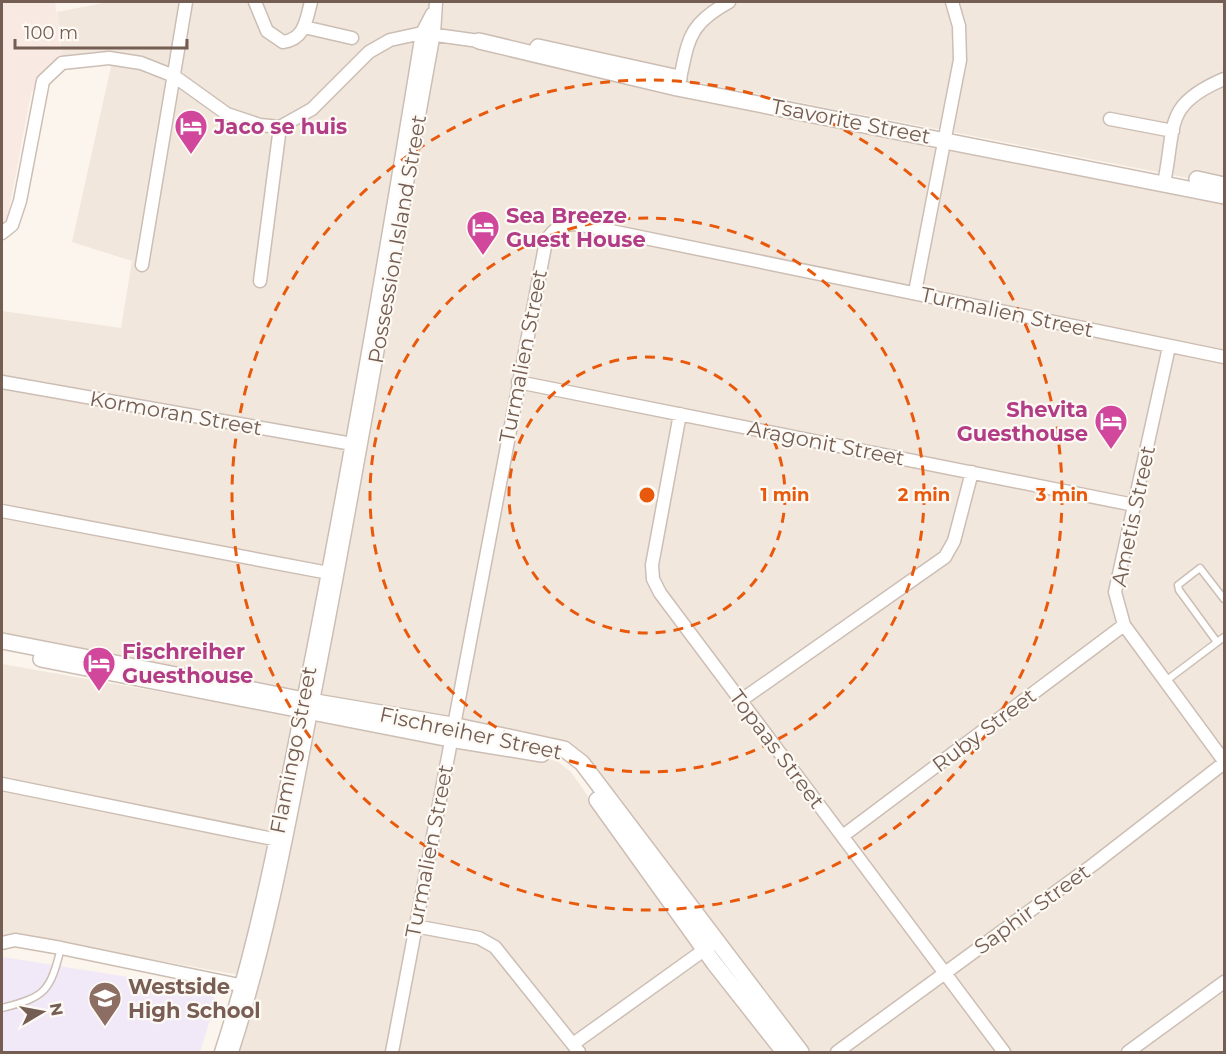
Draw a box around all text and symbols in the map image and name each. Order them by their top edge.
scale bar [15,12,188,50]
text: 100 m [24,22,78,44]
street label: Tsavorite Street [769,93,933,149]
hotel icon: Jaco se huis [173,108,209,155]
street label: Possession Island Street [363,113,431,365]
place label: Jaco se huis [213,114,347,139]
place label: Sea Breeze Guest House [506,203,646,252]
hotel icon: Sea Breeze Guest House [465,209,501,256]
street label: Turmalien Street [494,267,552,445]
street label: Turmalien Street [918,281,1096,343]
street label: Kormoran Street [88,386,264,440]
place label: Shevita Guesthouse [957,397,1088,446]
hotel icon: Shevita Guesthouse [1093,403,1129,450]
street label: Aragonit Street [745,415,907,471]
street label: Ametis Street [1106,443,1160,589]
text: 1 min [761,484,809,506]
text: 2 min [898,484,950,506]
text: 3 min [1035,484,1088,506]
centre of rings [637,485,657,505]
place label: Fischreiher Guesthouse [122,639,253,688]
hotel icon: Fischreiher Guesthouse [81,645,117,692]
street label: Flamingo Street [265,664,321,836]
street label: Ruby Street [927,683,1041,777]
street label: Topaas Street [724,685,830,813]
street label: Fischreiher Street [378,701,564,765]
street label: Turmalien Street [400,762,458,940]
street label: Saphir Street [969,859,1095,959]
place label: Westside High School [128,974,261,1023]
school or university icon: Westside High School [87,980,123,1027]
north arrow [12,982,72,1042]
text: N [46,1001,67,1018]

